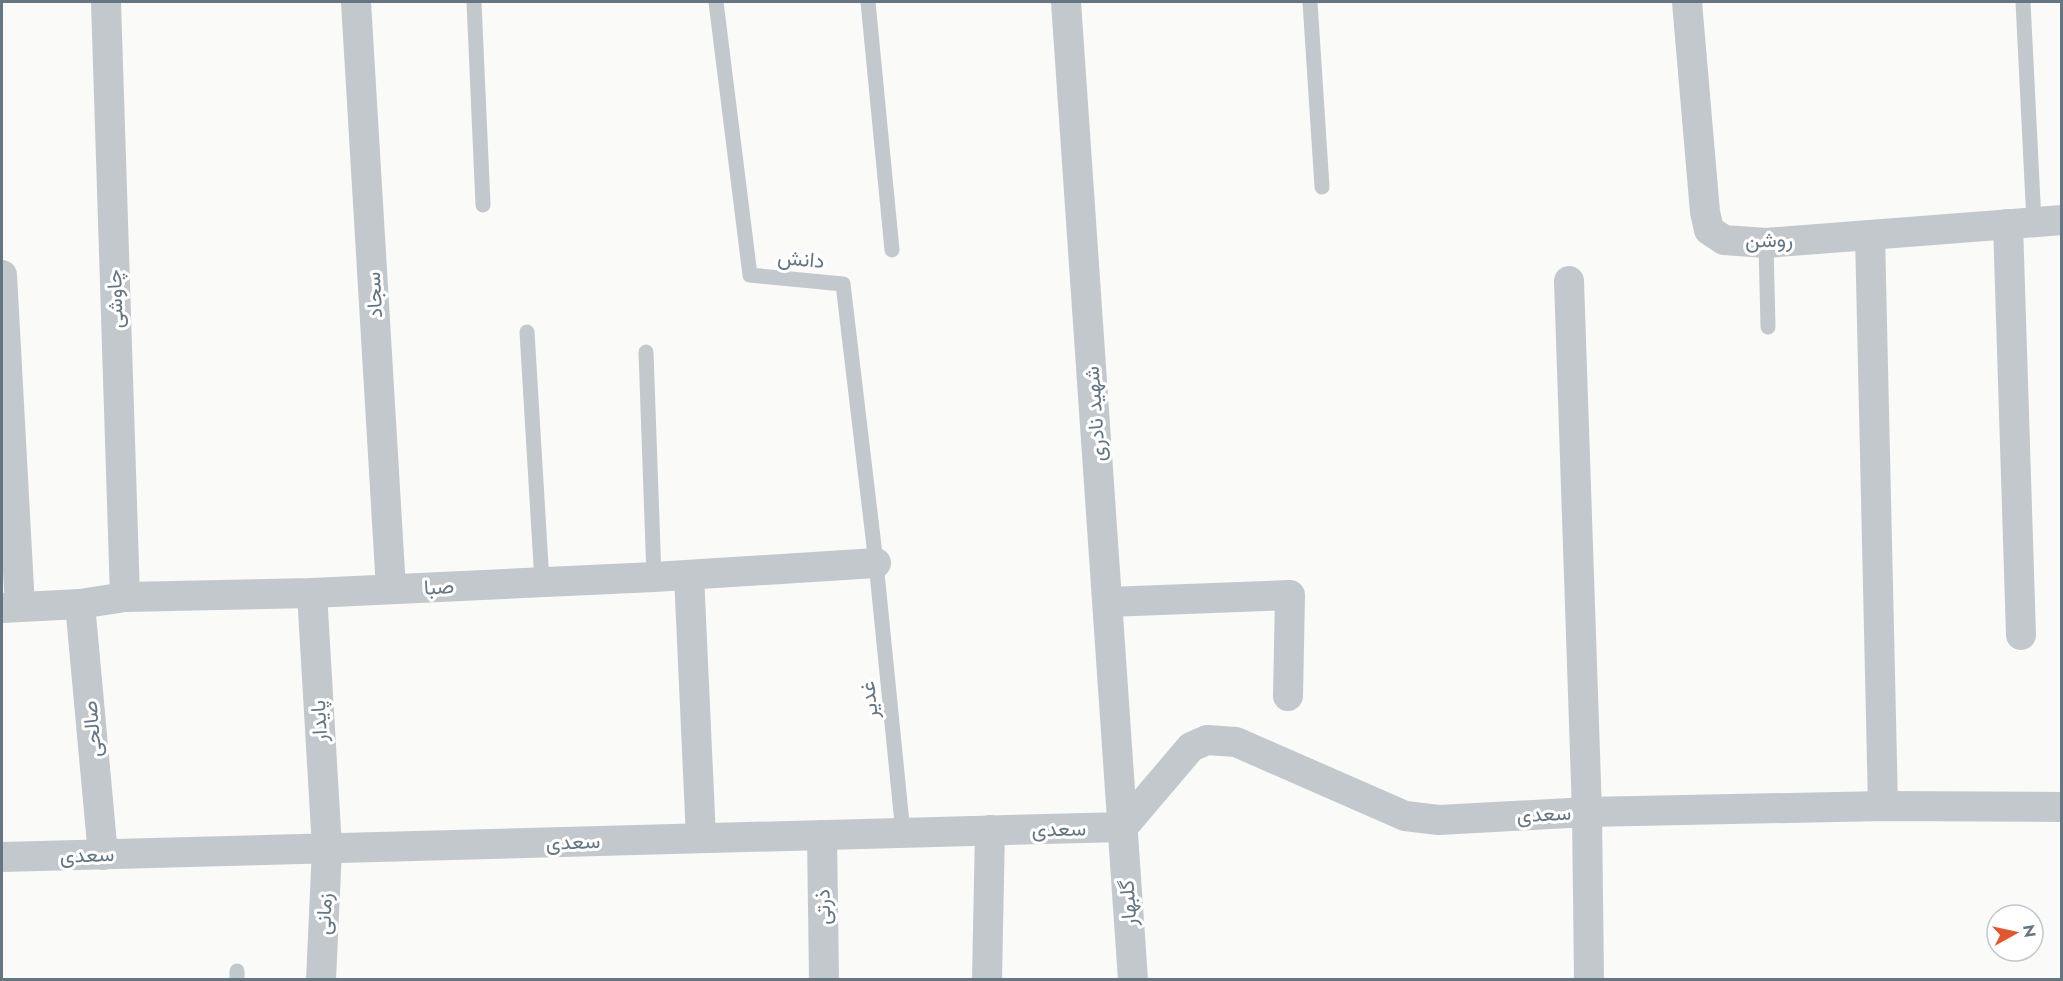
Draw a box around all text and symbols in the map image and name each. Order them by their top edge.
street label: روشن [1745,225,1793,255]
street label: دانش [776,242,826,276]
street label: چاوشی [99,269,131,329]
street label: سجاد [358,271,390,319]
street label: شهید نادری [1077,365,1113,463]
street label: صبا [423,571,455,603]
street label: غدیر [852,680,886,721]
street label: صالحی [75,699,109,759]
street label: پایدار [303,699,335,744]
street label: سعدی [1516,798,1572,830]
street label: سعدی [1031,814,1087,844]
street label: سعدی [545,826,601,858]
street label: سعدی [59,839,115,871]
street label: گلبهار [1111,879,1145,928]
street label: ذرتی [808,889,838,925]
street label: زمانی [308,893,340,935]
north arrow [1985,903,2045,963]
text: N [2017,923,2042,939]

